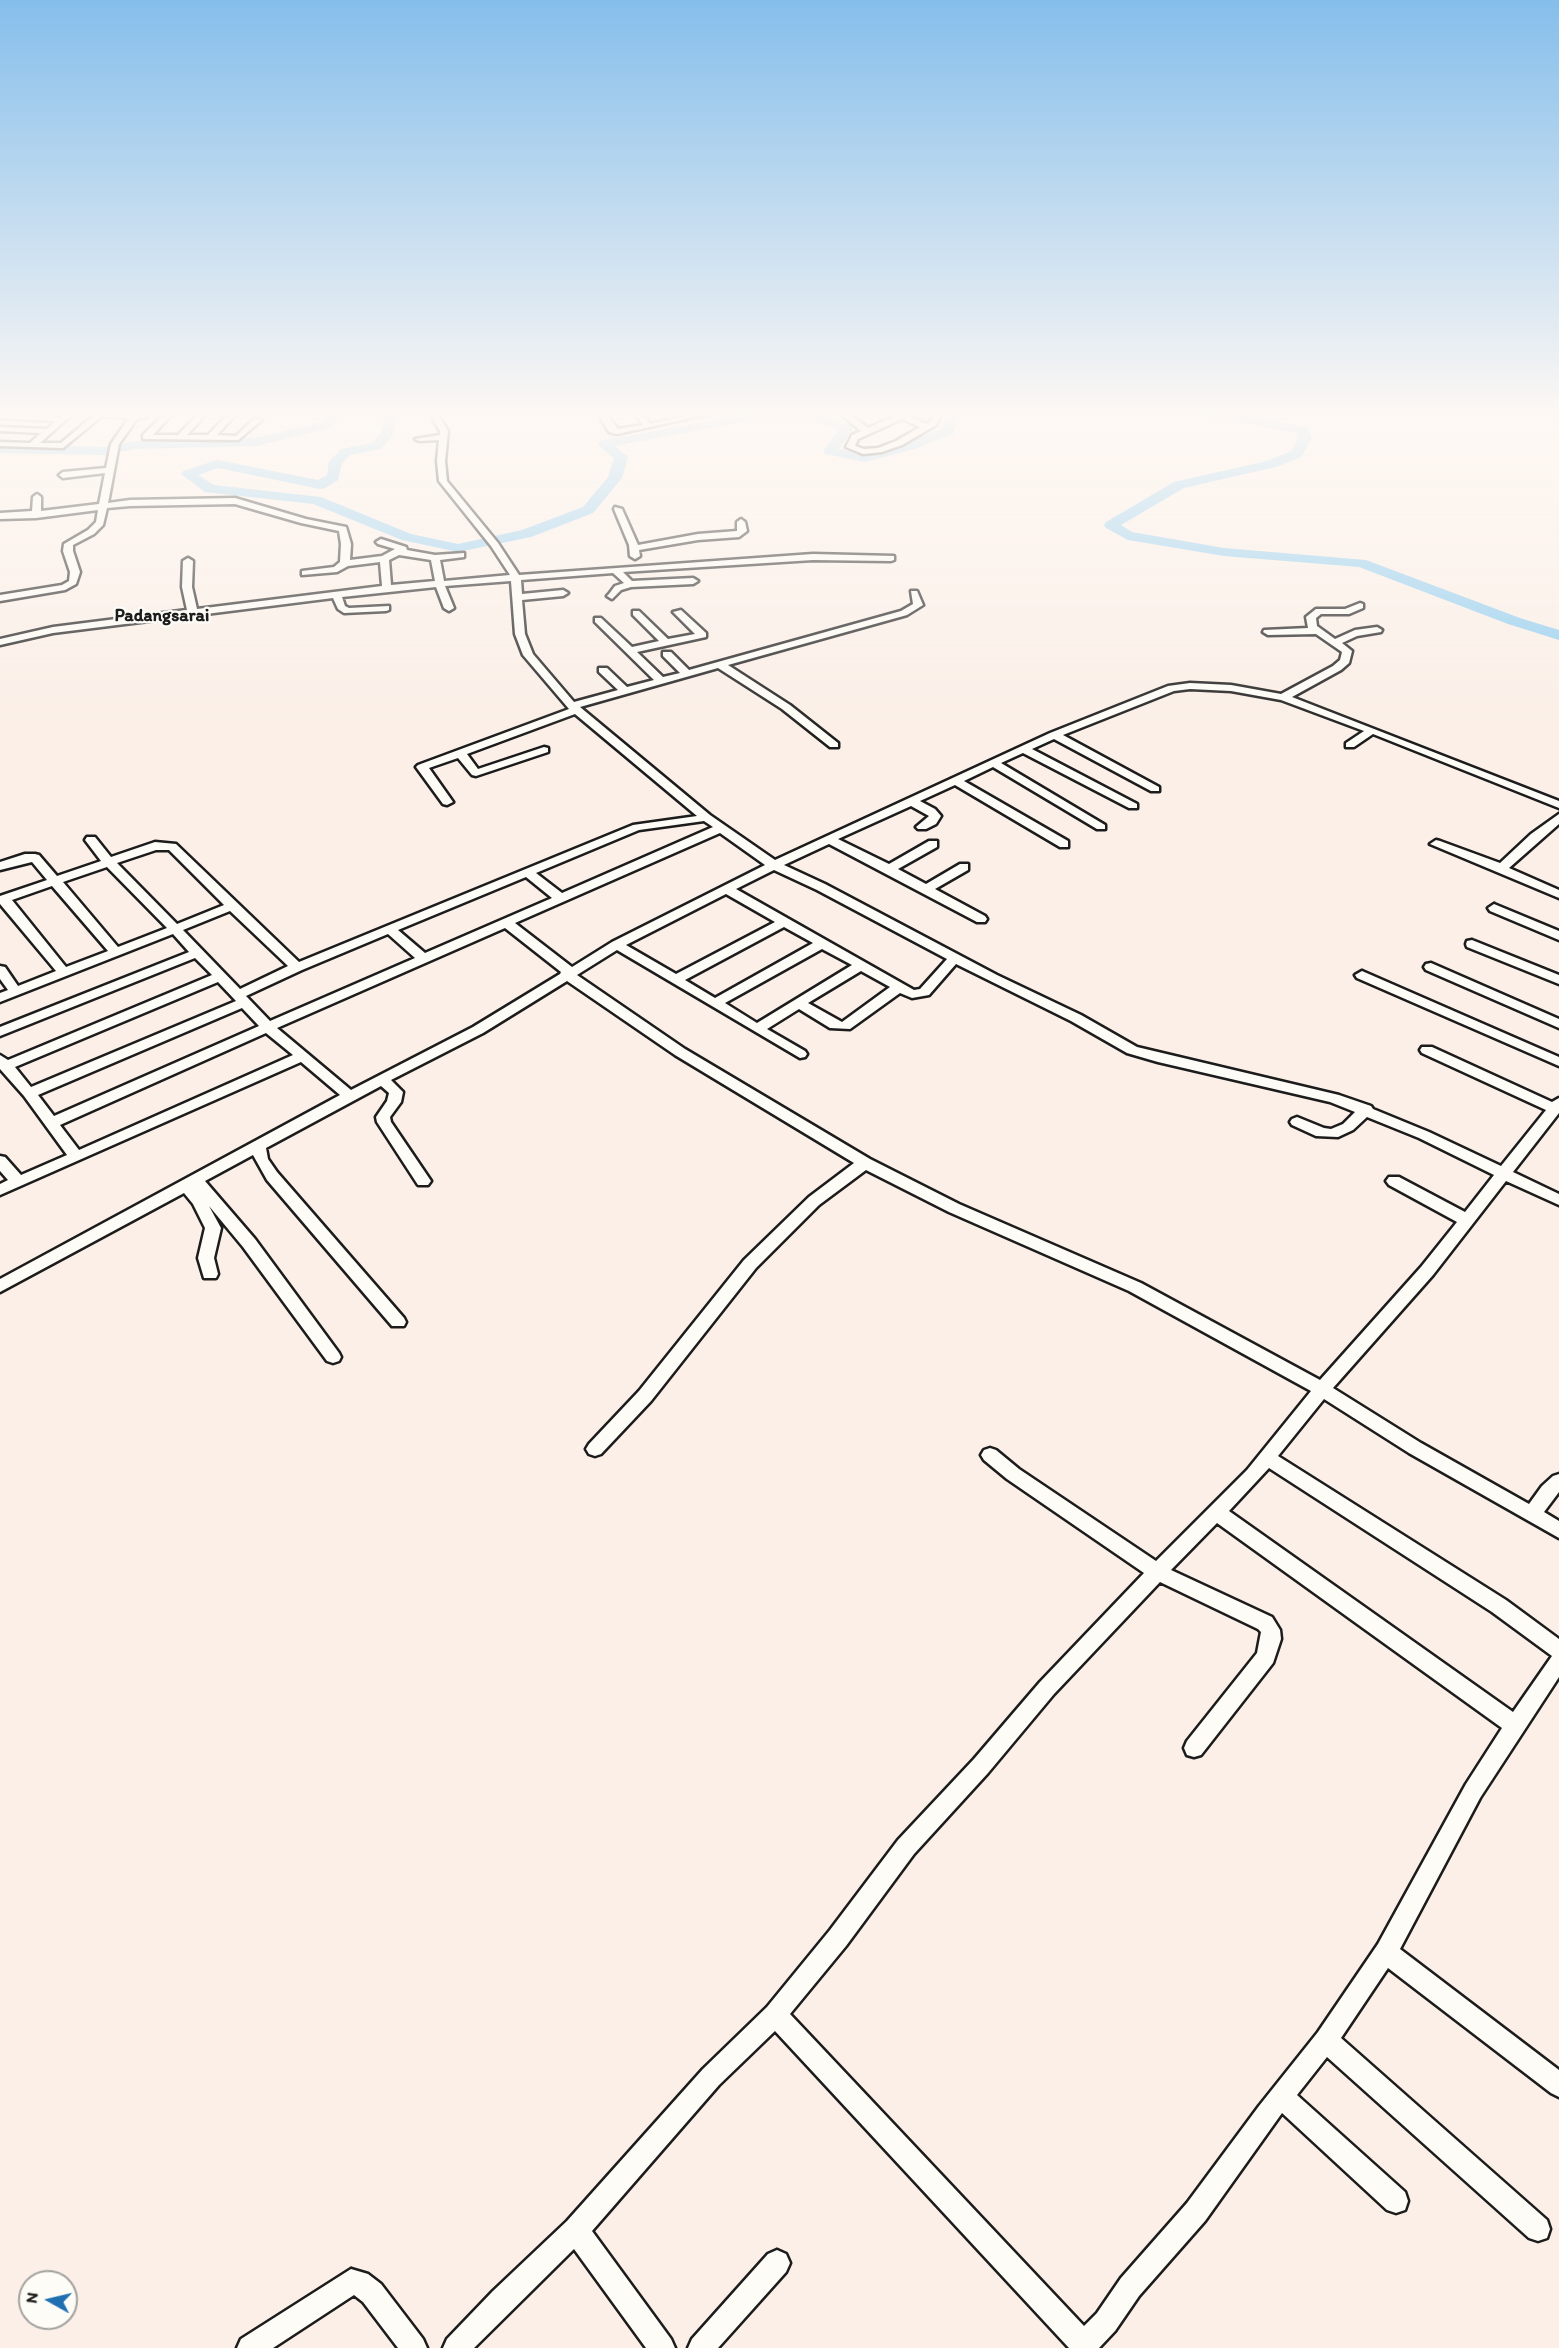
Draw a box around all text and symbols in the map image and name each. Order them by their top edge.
district label: Padangsarai [115,605,209,627]
north arrow [18,2270,78,2330]
text: N [22,2291,42,2304]

